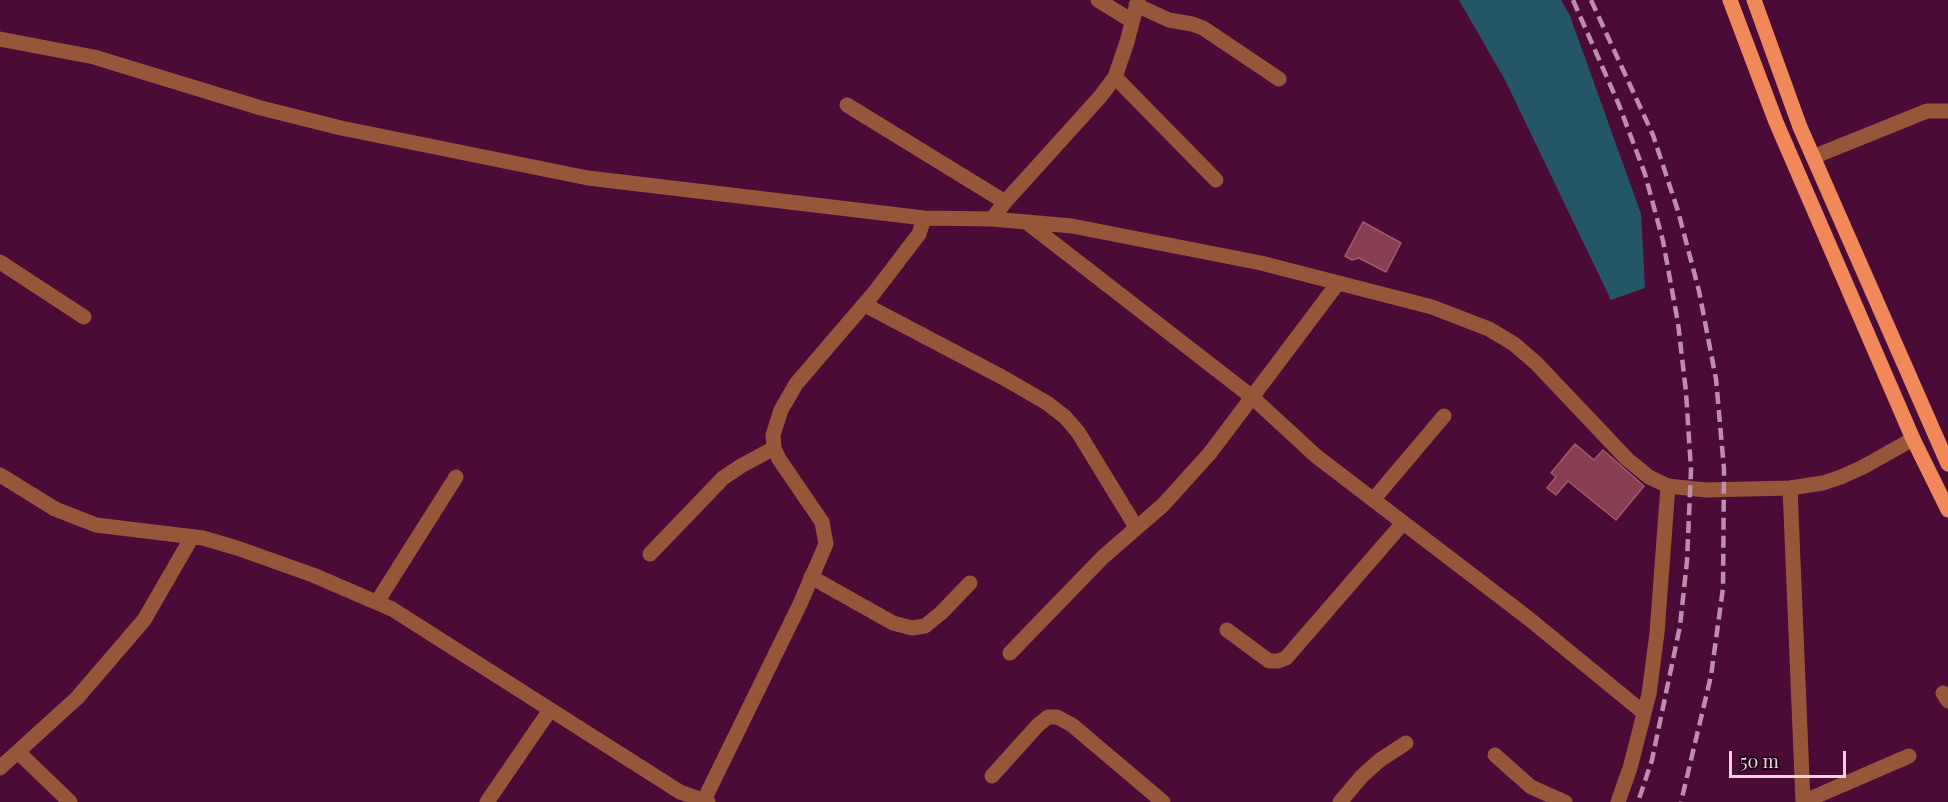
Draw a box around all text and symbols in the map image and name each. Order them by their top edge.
scale bar [1732,739,1849,777]
text: 50 m [1740,749,1779,773]

